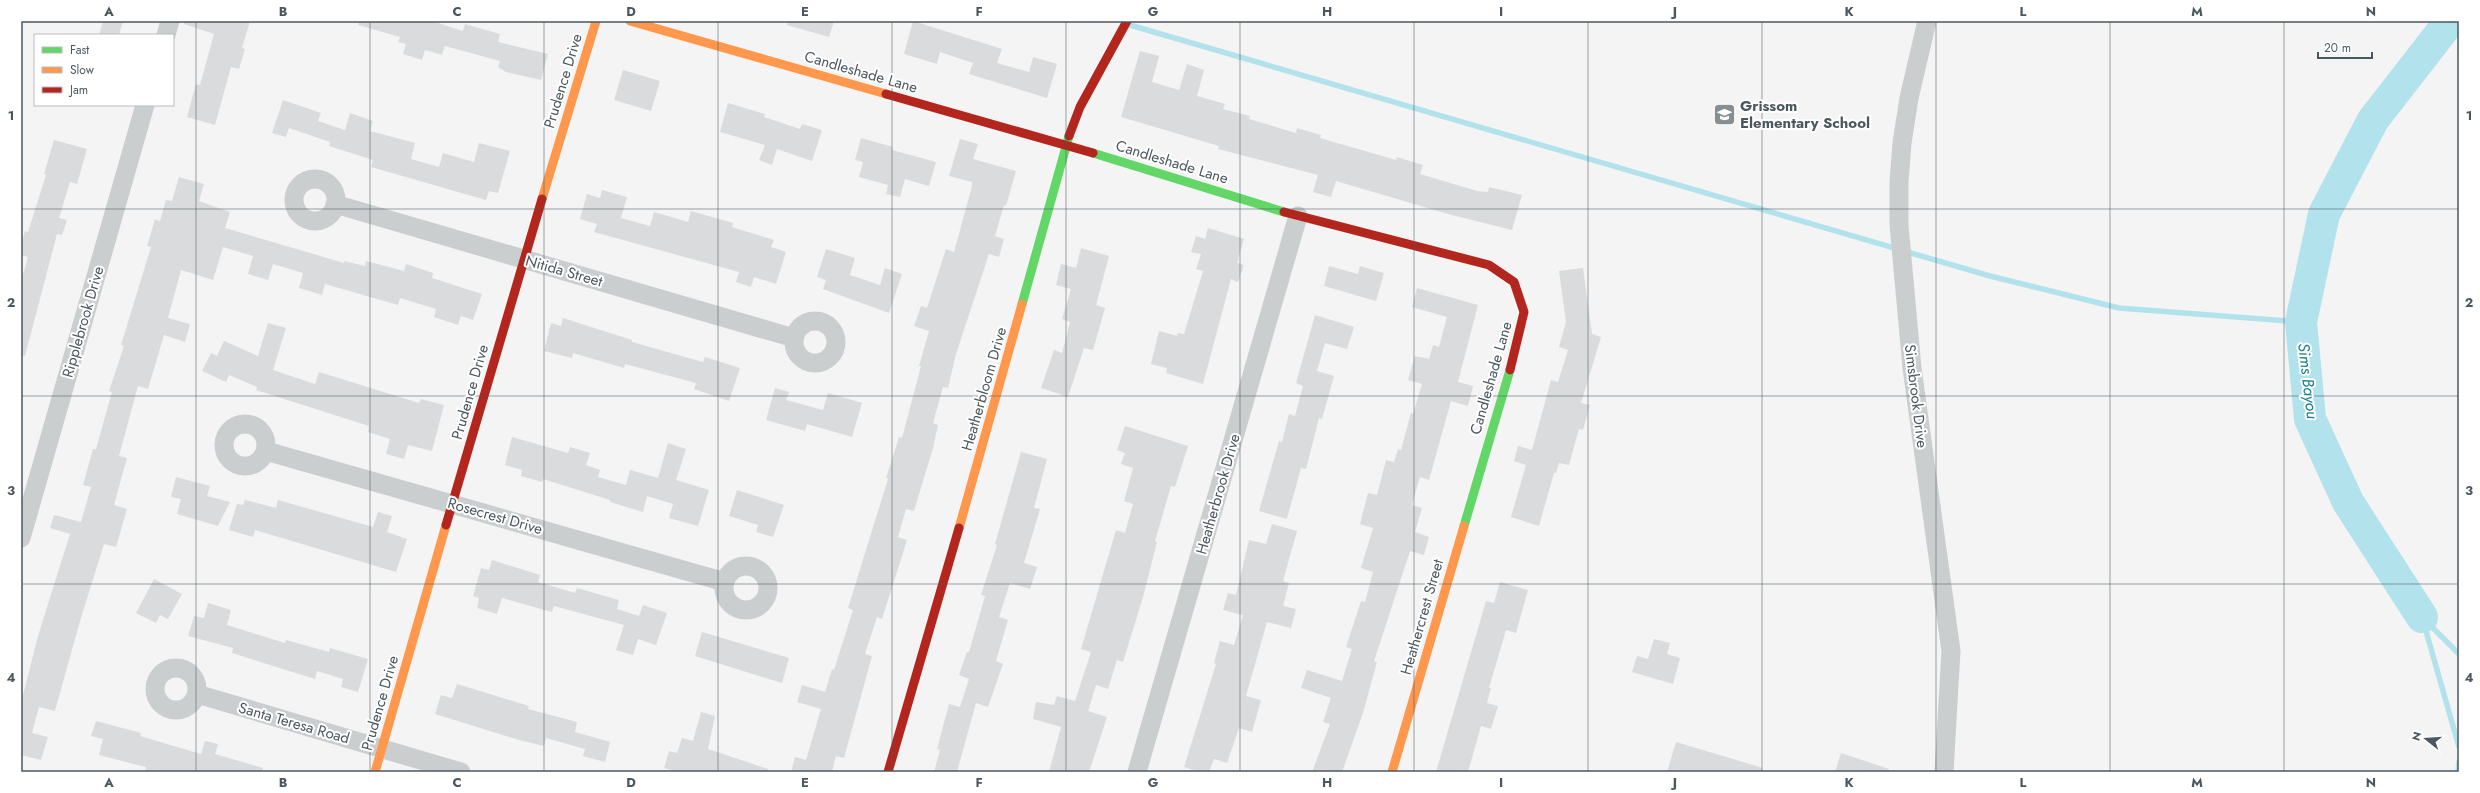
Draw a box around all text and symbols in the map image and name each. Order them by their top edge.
text: A [103,2,114,21]
text: B [279,2,288,21]
text: C [452,2,462,21]
text: D [626,2,636,21]
text: E [801,2,809,21]
text: F [975,2,983,21]
text: G [1148,2,1159,21]
text: H [1322,2,1332,21]
text: I [1499,2,1503,21]
text: J [1670,2,1677,21]
text: K [1844,2,1854,21]
text: L [2020,2,2027,21]
text: M [2191,2,2203,21]
text: N [2366,2,2376,21]
street label: Prudence Drive [538,31,588,131]
legend [34,34,174,106]
scale bar [2318,34,2372,60]
text: 20 m [2324,39,2351,57]
text: Fast [70,41,89,59]
street label: Candleshade Lane [802,45,920,99]
text: Slow [70,61,95,79]
text: Jam [68,81,88,99]
place label: Grissom Elementary School [1740,95,1870,134]
school or university icon: Grissom Elementary School [1711,102,1737,128]
text: 1 [8,106,14,125]
text: 1 [2466,106,2472,125]
street label: Candleshade Lane [1113,134,1231,190]
street label: Nitida Street [523,250,605,293]
street label: Ripplebrook Drive [57,263,109,380]
text: 2 [7,293,15,312]
text: 2 [2465,293,2473,312]
street label: Candleshade Lane [1464,319,1518,437]
street label: Heatherbloom Drive [956,324,1012,454]
street label: Prudence Drive [446,342,494,442]
water label: Sims Bayou [2292,342,2324,420]
street label: Simsbrook Drive [1899,343,1933,449]
street label: Heatherbrook Drive [1190,431,1246,557]
text: 3 [7,481,15,500]
text: 3 [2465,481,2473,500]
street label: Rosecrest Drive [445,492,545,540]
street label: Heathercrest Street [1395,556,1449,677]
street label: Prudence Drive [356,653,404,753]
text: 4 [6,668,16,687]
text: 4 [2464,668,2474,687]
street label: Santa Teresa Road [236,697,352,749]
north arrow [2406,719,2446,759]
text: N [2408,730,2425,743]
text: A [103,773,114,792]
text: B [279,773,288,792]
text: C [452,773,462,792]
text: D [626,773,636,792]
text: E [801,773,809,792]
text: F [975,773,983,792]
text: G [1148,773,1159,792]
text: H [1322,773,1332,792]
text: I [1499,773,1503,792]
text: J [1670,773,1677,792]
text: K [1844,773,1854,792]
text: L [2020,773,2027,792]
text: M [2191,773,2203,792]
text: N [2366,773,2376,792]

